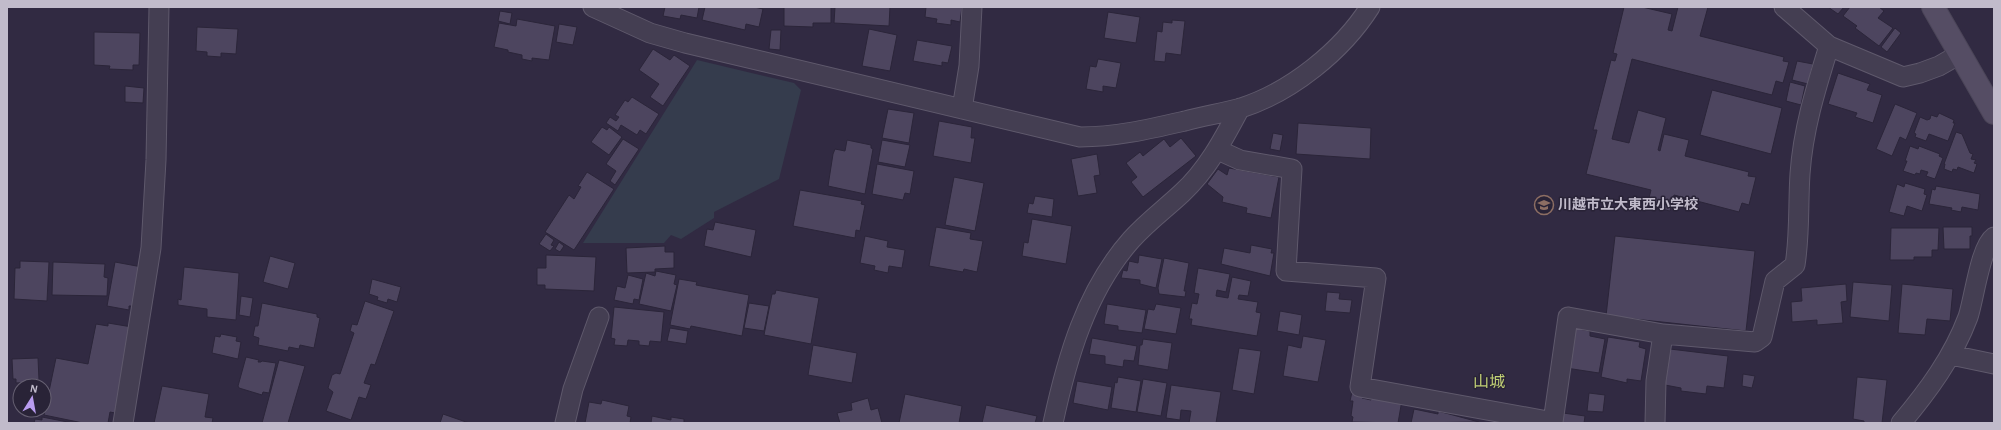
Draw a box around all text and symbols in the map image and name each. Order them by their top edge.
school or university icon: 川越市立大東西小学校 [1533,194,1555,216]
place label: 川越市立大東西小学校 [1558,196,1698,212]
district label: 山城 [1473,374,1505,390]
north arrow [12,378,52,418]
text: N [29,383,39,395]

